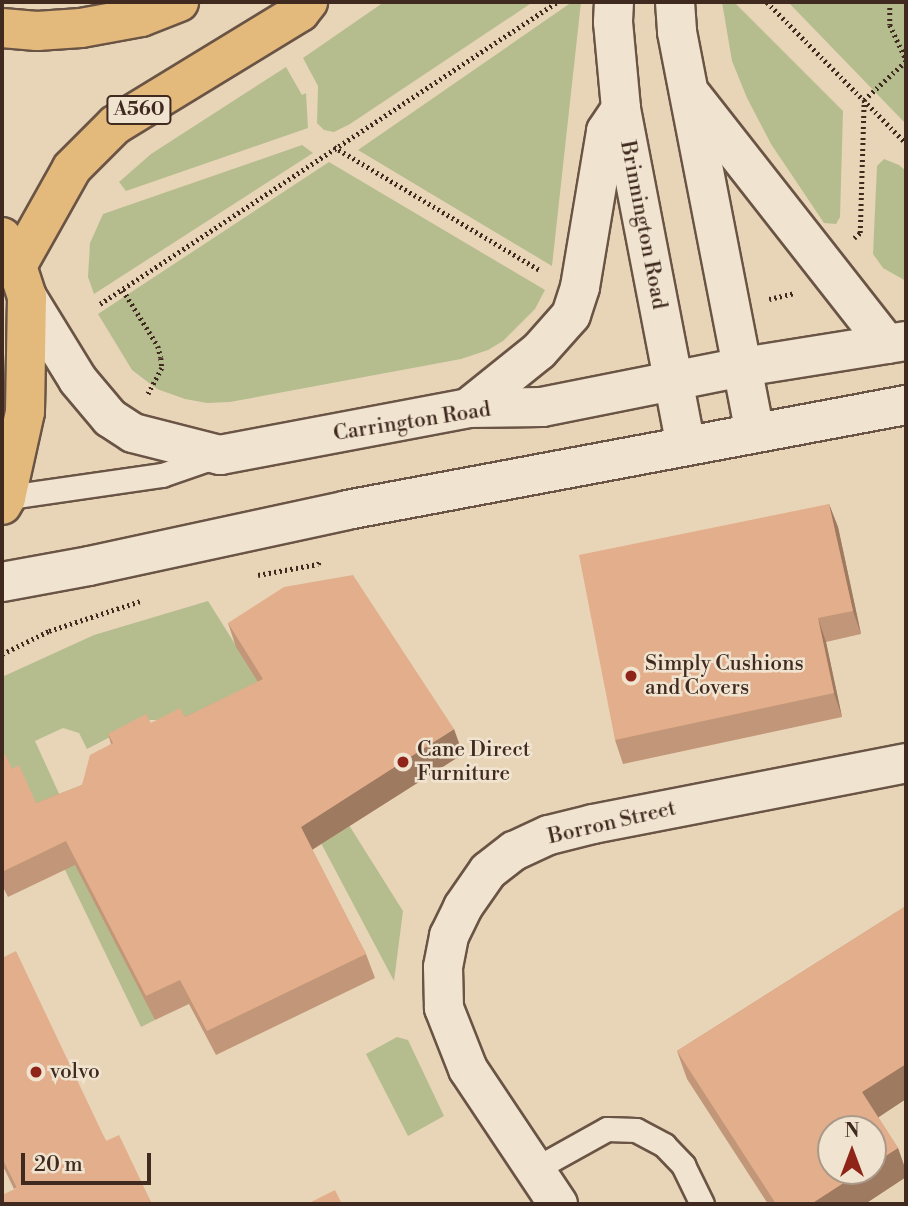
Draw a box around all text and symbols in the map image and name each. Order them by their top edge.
road number: A560 [106,94,172,125]
street label: Brinnington Road [614,139,672,311]
street label: Carrington Road [332,397,492,447]
place label: Simply Cushions and Covers [645,651,804,701]
marker: Simply Cushions and Covers [623,668,639,684]
place label: Cane Direct Furniture [417,737,530,787]
marker: Cane Direct Furniture [395,754,411,770]
street label: Borron Street [546,796,678,850]
place label: volvo [50,1059,100,1085]
marker: volvo [28,1064,44,1080]
north arrow [817,1115,887,1185]
text: N [844,1119,860,1143]
scale bar [24,1140,154,1184]
text: 20 m [34,1152,83,1178]

